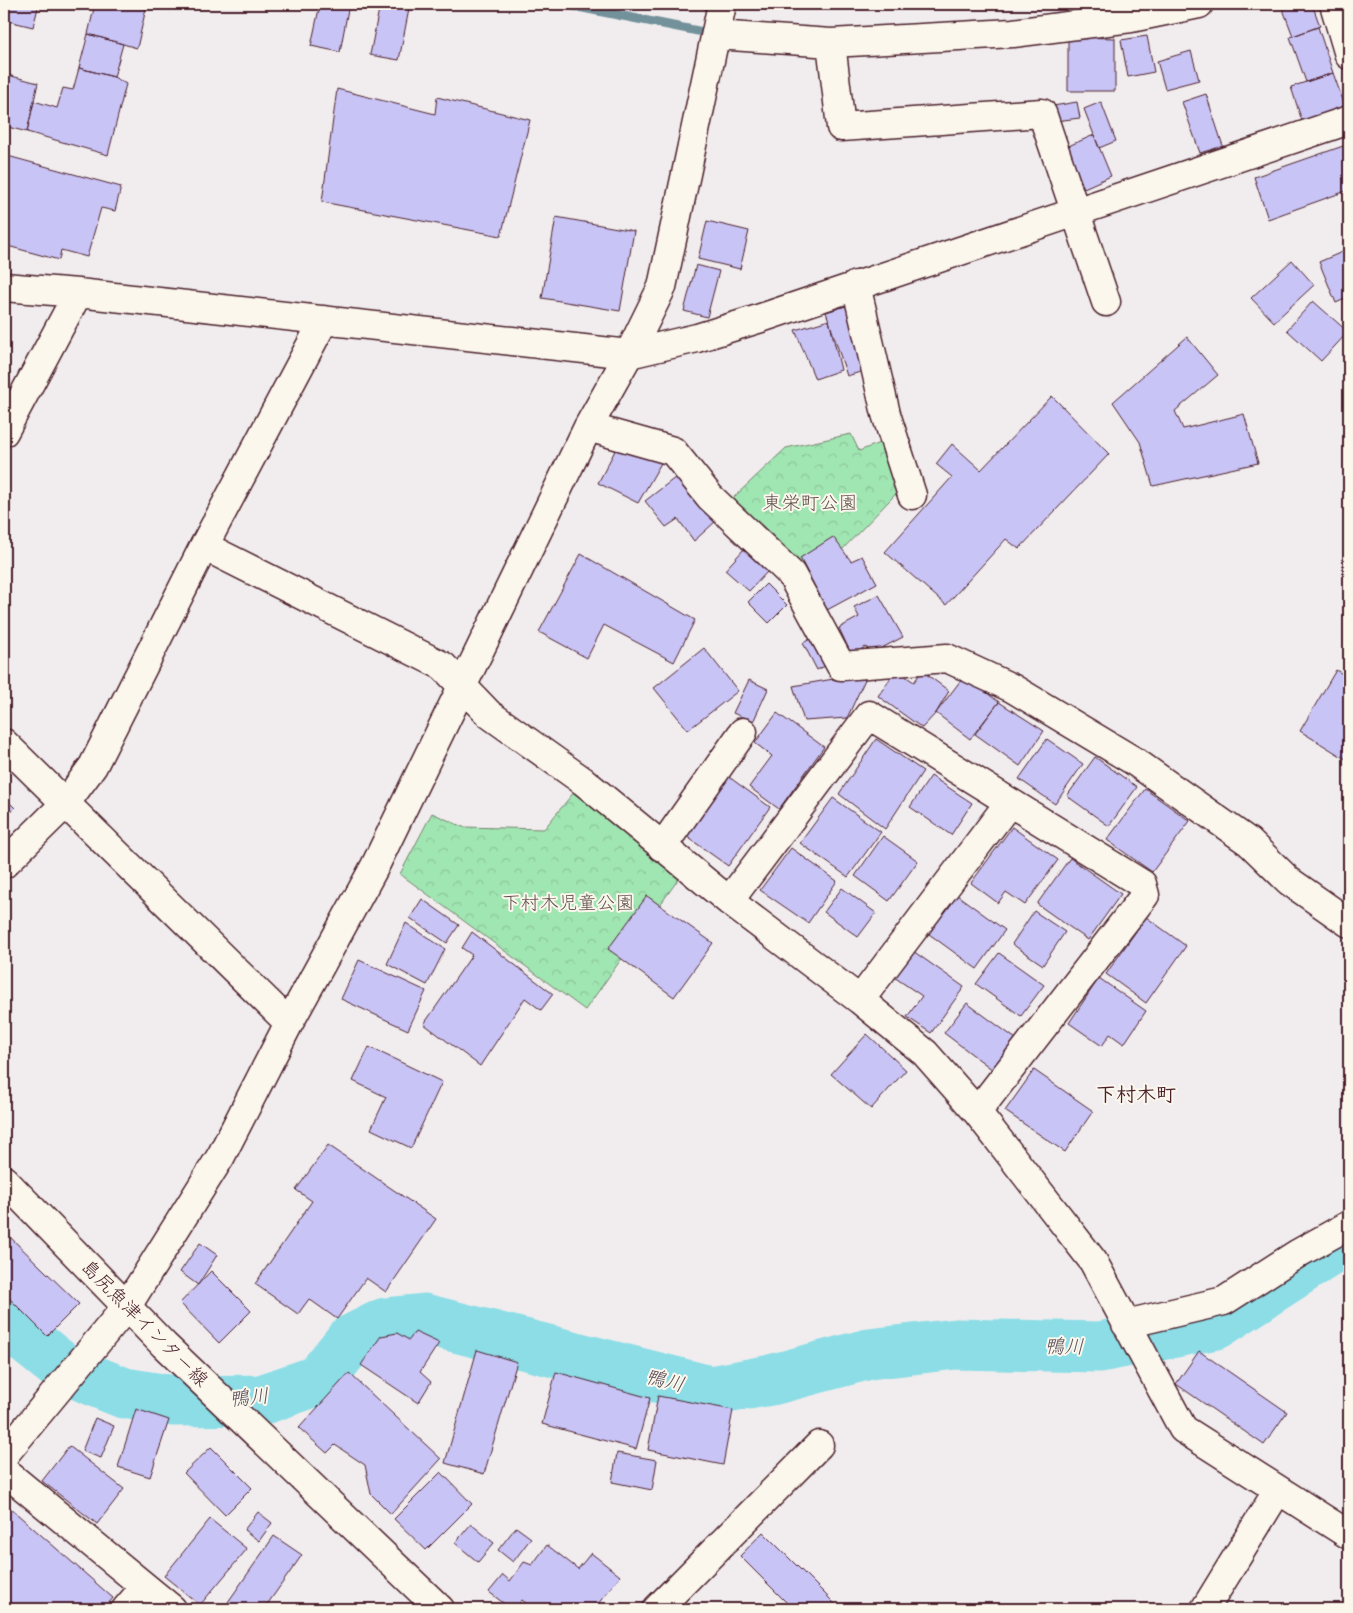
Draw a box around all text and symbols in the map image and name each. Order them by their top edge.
park label: 東栄町公園 [762,490,858,515]
park label: 下村木児童公園 [501,890,635,915]
district label: 下村木町 [1096,1081,1176,1107]
street label: 島尻魚津インター線 [76,1254,214,1392]
water label: 鴨川 [1044,1333,1084,1359]
water label: 鴨川 [642,1363,688,1397]
water label: 鴨川 [228,1382,270,1412]

